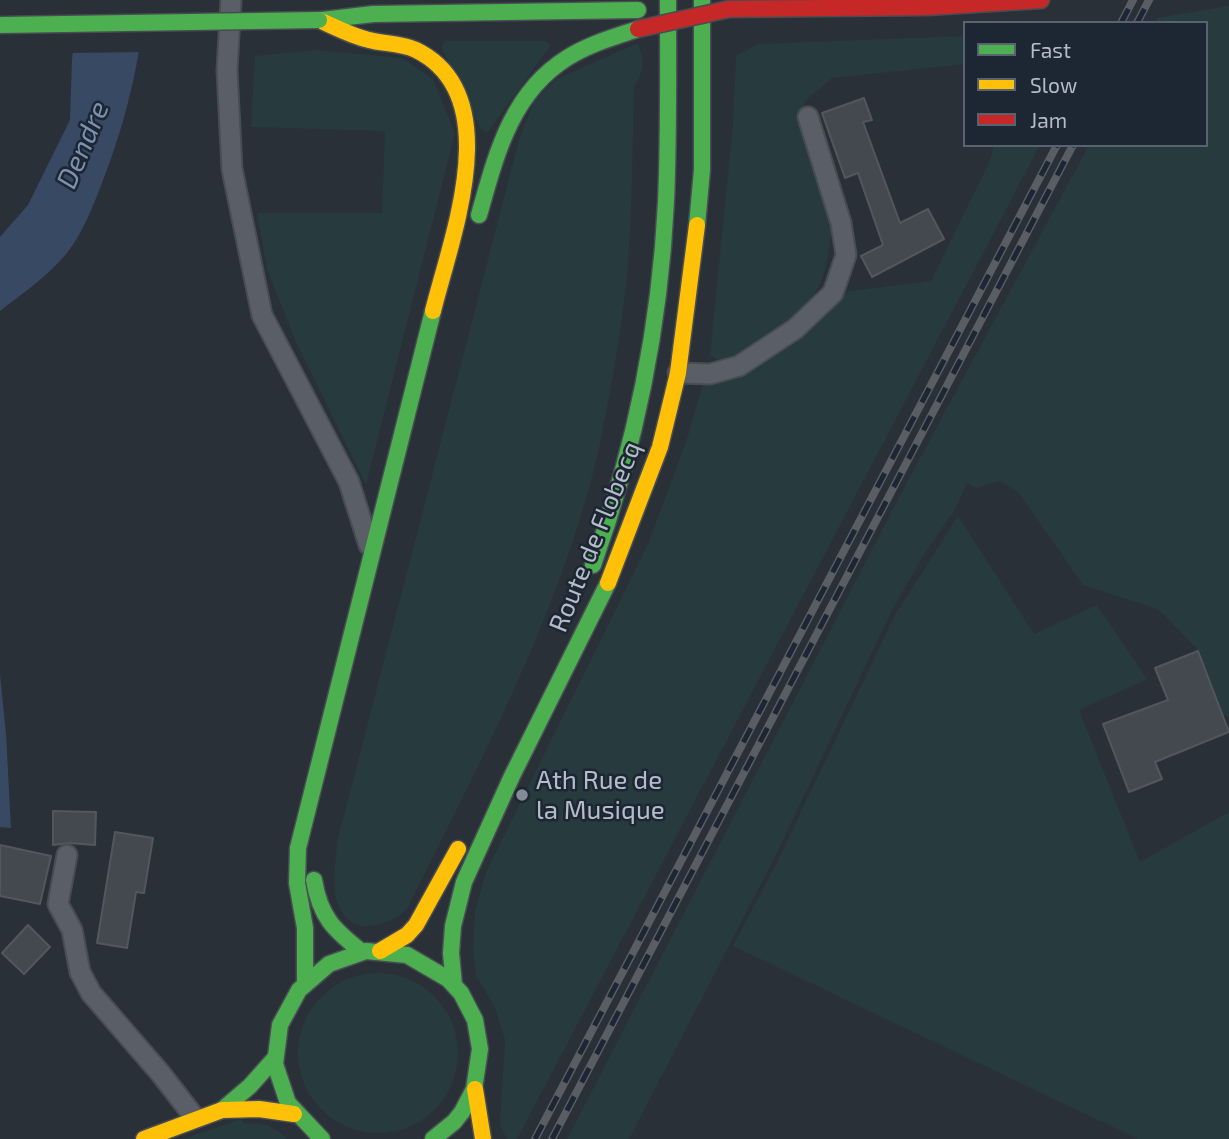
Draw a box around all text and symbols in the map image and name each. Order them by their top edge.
legend [963,21,1208,147]
text: Fast [1030,37,1071,62]
text: Slow [1030,72,1077,97]
water label: Dendre [50,96,116,194]
text: Jam [1030,107,1067,132]
street label: Route de Flobecq [543,437,647,637]
place label: Ath Rue de la Musique [536,764,665,826]
marker: Ath Rue de la Musique [514,787,530,803]

